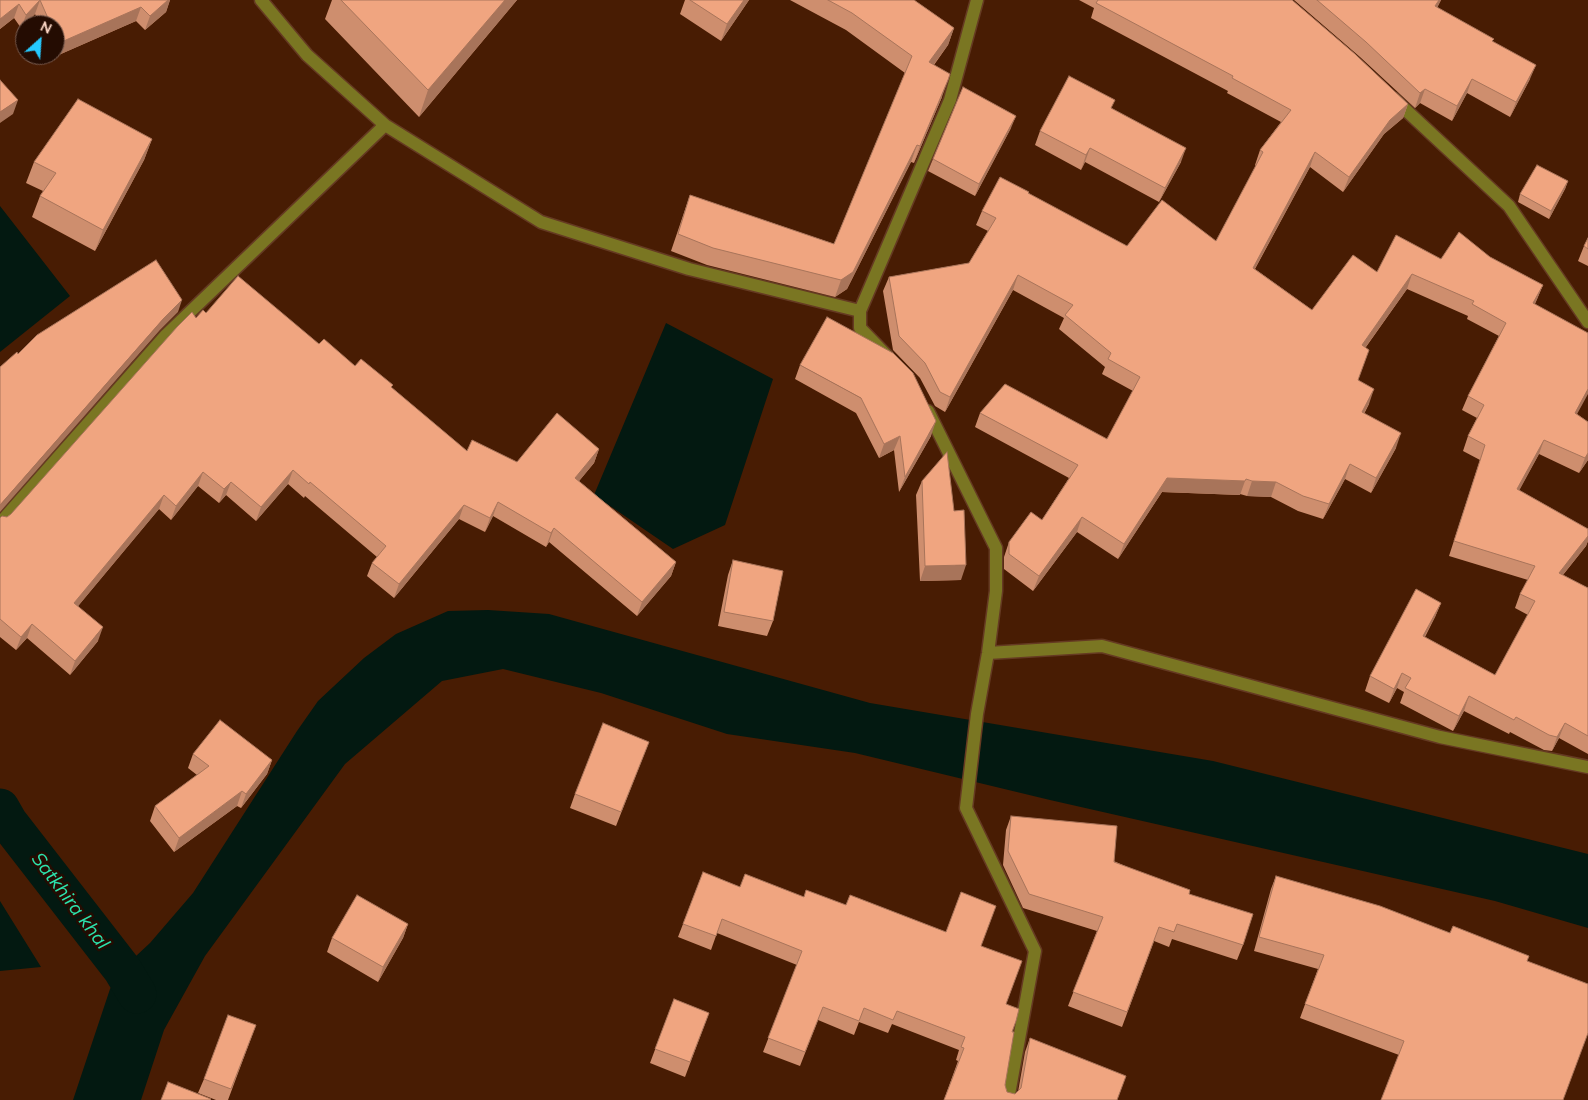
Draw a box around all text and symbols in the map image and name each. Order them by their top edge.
north arrow [15,15,65,65]
text: N [37,17,55,38]
water label: Satkhira khal [26,848,114,954]

